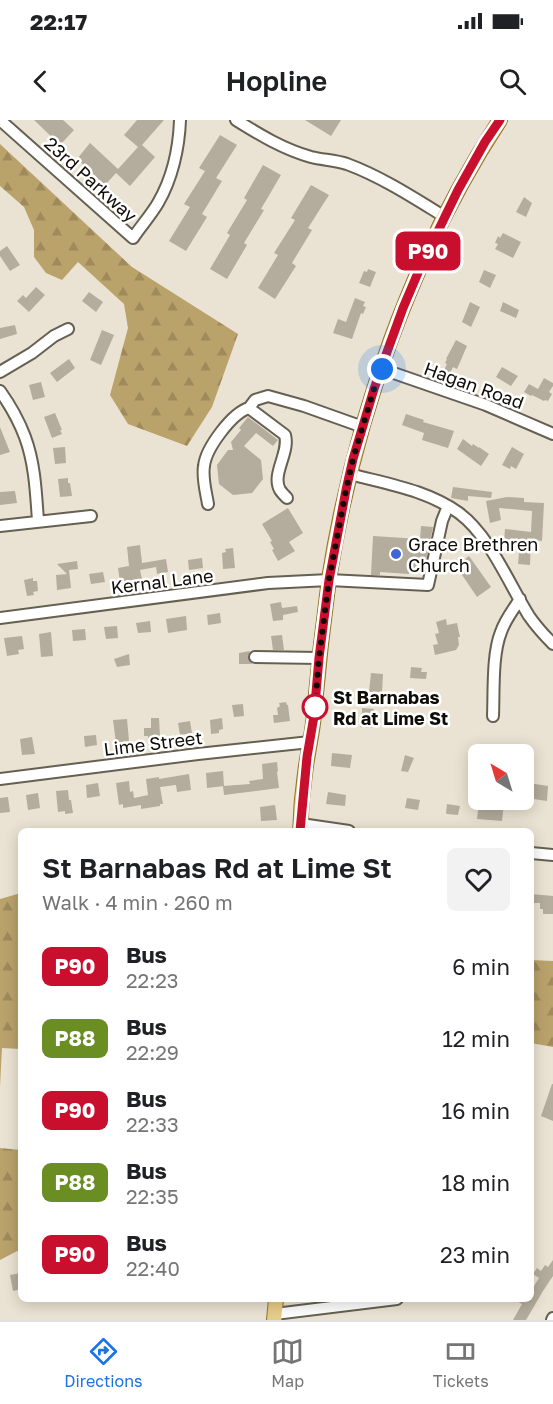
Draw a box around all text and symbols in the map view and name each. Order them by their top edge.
text: 22:17 [30,8,87,35]
icon: back [24,65,57,98]
text: Hopline [226,65,327,97]
icon: search [496,65,529,98]
street label: 23rd Parkway [40,132,142,226]
line badge: P90 [394,232,462,270]
text: P90 [407,238,449,264]
your location [367,354,397,384]
street label: Hagan Road [421,357,527,413]
place label: Grace Brethren Church [408,533,538,576]
marker: Grace Brethren Church [389,547,403,561]
street label: Kernal Lane [109,564,215,598]
place label: St Barnabas Rd at Lime St [333,686,448,729]
marker: St Barnabas Rd at Lime St [302,694,328,720]
street label: Lime Street [102,726,204,760]
north arrow [468,744,534,810]
map controls [468,744,534,810]
button: heart [447,848,510,911]
text: St Barnabas Rd at Lime St [42,851,392,884]
text: Walk · 4 min · 260 m [42,890,233,914]
text: Bus [126,941,167,968]
text: P90 [54,953,96,979]
text: 6 min [452,953,510,980]
text: 22:23 [126,968,179,992]
text: Bus [126,1013,167,1040]
text: P88 [55,1025,95,1051]
text: 12 min [442,1025,510,1052]
text: 22:29 [126,1040,179,1064]
text: Bus [126,1085,167,1112]
text: P90 [54,1097,96,1123]
text: 16 min [442,1097,510,1124]
text: 22:33 [126,1112,179,1136]
text: Bus [126,1157,167,1184]
text: P88 [55,1169,95,1195]
text: 18 min [442,1169,510,1196]
text: 22:35 [126,1184,179,1208]
text: Bus [126,1229,167,1256]
text: P90 [54,1241,96,1267]
text: 23 min [440,1241,510,1268]
text: 22:40 [126,1256,180,1280]
tab: Directions [64,1335,143,1391]
tab: Map [271,1335,304,1391]
tab: Tickets [433,1335,489,1391]

